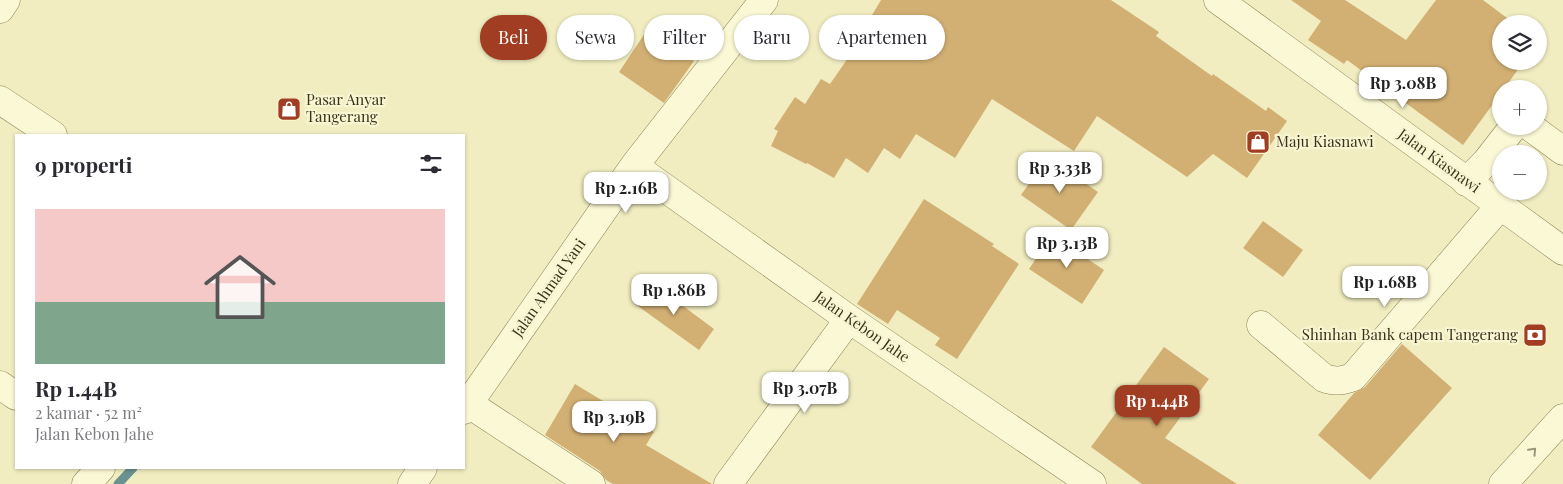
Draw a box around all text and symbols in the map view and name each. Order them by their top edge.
chip: Beli [480,15,547,60]
chip: Sewa [557,15,634,60]
chip: Filter [644,15,724,60]
chip: Baru [734,15,809,60]
chip: Apartemen [819,15,945,60]
map controls [1492,15,1547,200]
button: layers [1492,15,1547,70]
pin: Rp 3.08B [1351,66,1455,109]
text: Rp 3.08B [1370,72,1436,93]
button: + [1492,80,1547,135]
place label: Pasar Anyar Tangerang [306,89,386,126]
shop icon: Pasar Anyar Tangerang [276,96,302,122]
street label: Jalan Kiasnawi [1394,123,1485,197]
shop icon: Maju Kiasnawi [1245,129,1271,155]
place label: Maju Kiasnawi [1276,131,1374,151]
button: − [1492,145,1547,200]
text: 9 properti [35,150,132,178]
icon: filters [417,150,445,178]
pin: Rp 3.33B [1008,152,1112,194]
text: Rp 3.33B [1029,157,1091,178]
pin: Rp 2.16B [574,172,678,214]
text: Rp 2.16B [595,177,657,198]
pin: Rp 3.13B [1015,226,1119,269]
text: Rp 3.13B [1037,232,1097,253]
street label: Jalan Ahmad Yani [506,234,590,341]
icon: home [195,242,285,332]
pin: Rp 1.68B [1333,266,1437,308]
text: Rp 1.68B [1353,271,1417,292]
pin: Rp 1.86B [622,274,726,316]
text: Rp 1.86B [642,279,706,300]
street label: Jalan Kebon Jahe [810,285,914,366]
bank icon: Shinhan Bank capem Tangerang [1522,322,1548,348]
place label: Shinhan Bank capem Tangerang [1302,324,1518,344]
pin: Rp 3.07B [753,372,857,414]
text: Rp 1.44B [35,374,117,402]
text: Rp 3.07B [773,377,837,398]
pin: Rp 1.44B [1105,384,1209,427]
text: Rp 1.44B [1126,390,1188,411]
pin: Rp 3.19B [562,400,666,443]
text: 2 kamar · 52 m² [35,402,142,423]
text: Rp 3.19B [583,406,645,427]
text: Jalan Kebon Jahe [35,423,154,444]
one-way arrow [1527,448,1536,457]

